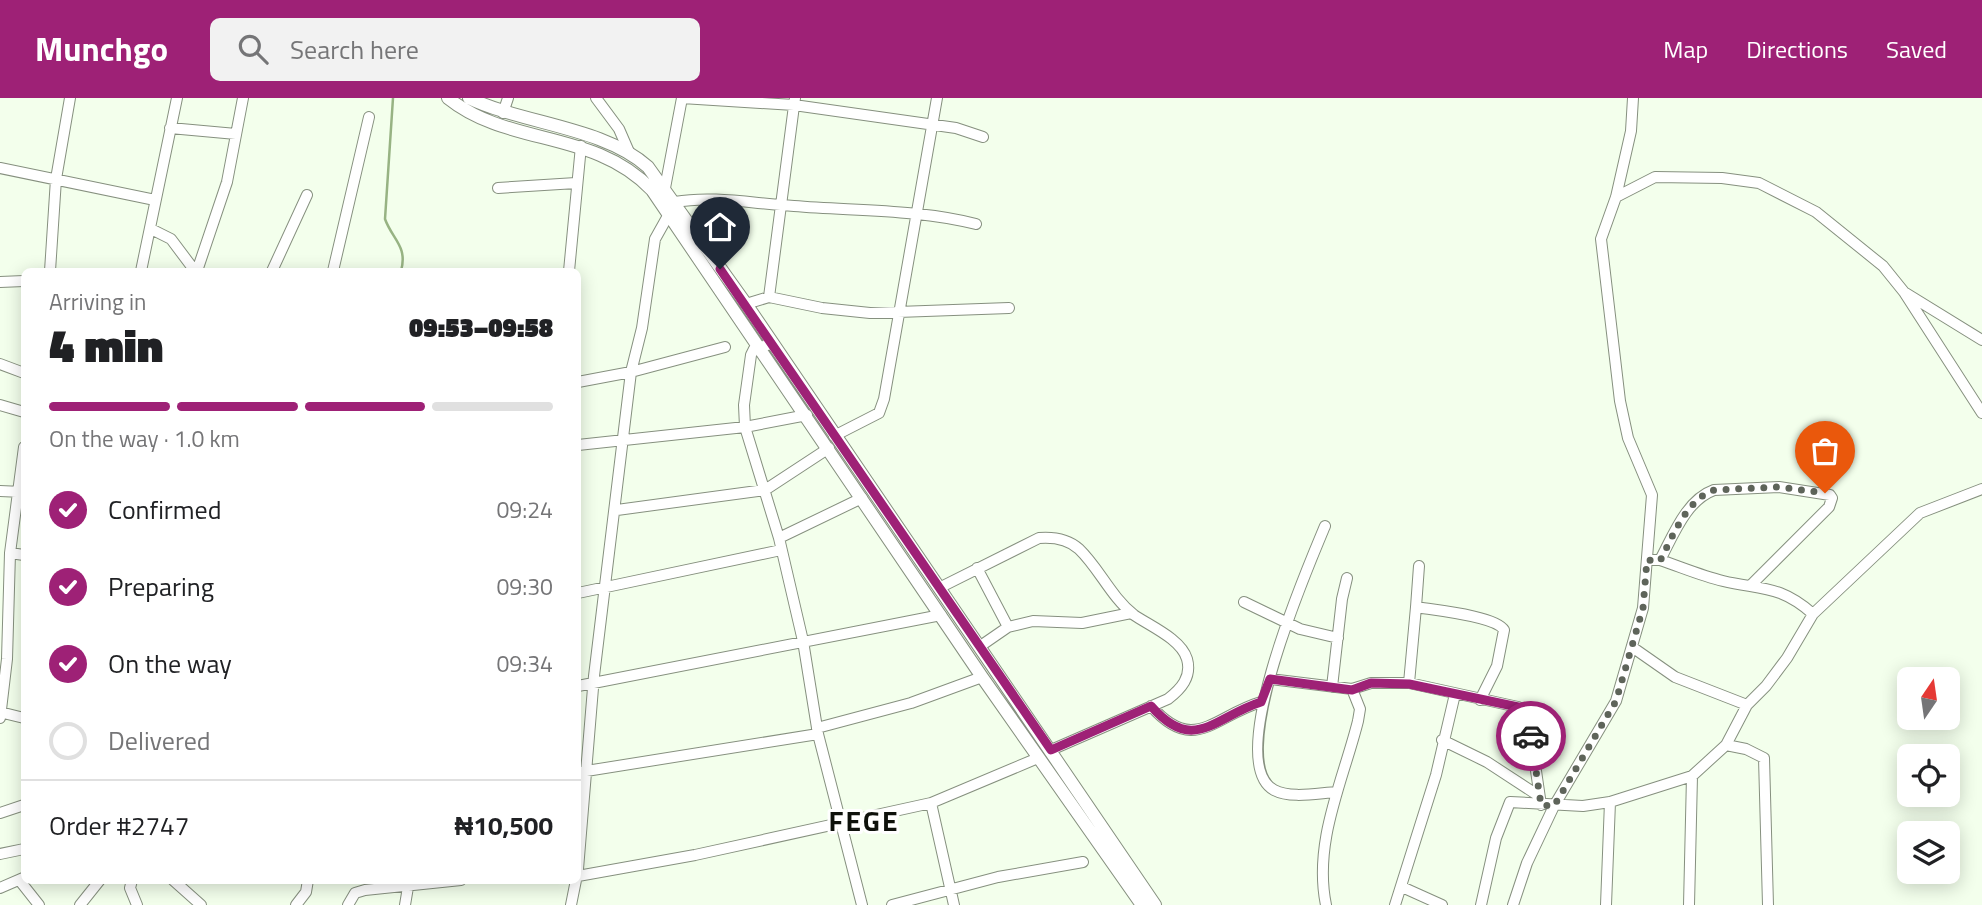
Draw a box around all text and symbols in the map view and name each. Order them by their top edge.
search box [210,18,700,81]
text: Munchgo [35,24,168,74]
icon: search [234,30,272,68]
text: Search here [290,30,419,69]
text: Map [1663,31,1708,67]
text: Directions [1746,31,1848,67]
text: Saved [1886,31,1947,67]
pin [690,197,750,269]
icon: home [701,208,739,246]
text: Arriving in [49,284,146,319]
text: 09:53–09:58 [409,308,553,347]
text: 4 min [49,310,163,380]
text: On the way · 1.0 km [49,421,240,456]
pin [1795,421,1855,493]
icon: bag [1806,432,1844,470]
text: Confirmed [108,490,222,529]
icon: check [49,491,87,529]
text: 09:24 [496,492,553,527]
text: Preparing [108,567,214,606]
icon: check [49,568,87,606]
text: 09:30 [496,569,553,604]
text: On the way [108,644,232,683]
icon: check [49,645,87,683]
text: 09:34 [496,646,553,681]
north arrow [1897,667,1960,730]
map controls [1897,667,1960,884]
courier [1496,701,1566,771]
icon: car [1512,717,1550,755]
text: Delivered [108,721,211,760]
button: locate [1897,744,1960,807]
district label: FEGE [829,799,899,842]
text: Order #2747 [49,806,189,845]
text: ₦10,500 [455,806,553,845]
button: layers [1897,821,1960,884]

